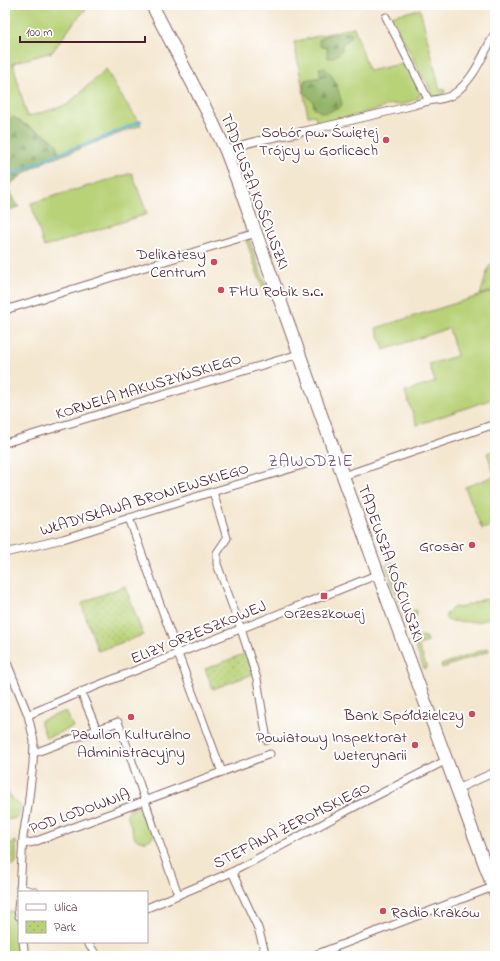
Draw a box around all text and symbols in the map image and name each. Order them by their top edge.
scale bar [20,18,145,44]
text: 100 m [26,24,53,42]
street label: TADEUSZA KOŚCIUSZKI [213,110,295,273]
place label: Sobór pw. Świętej Trójcy w Gorlicach [259,121,379,163]
marker: Sobór pw. Świętej Trójcy w Gorlicach [381,135,391,145]
place label: Delikatesy Centrum [135,243,206,285]
marker: Delikatesy Centrum [209,257,219,267]
place label: FHU Robik s.c. [228,280,324,304]
marker: FHU Robik s.c. [216,285,226,295]
street label: KORNELA MAKUSZYŃSKIEGO [53,347,244,427]
district label: ZAWODZIE [268,449,354,474]
street label: WŁADYSŁAWA BRONIEWSKIEGO [37,457,252,543]
street label: TADEUSZA KOŚCIUSZKI [350,482,430,646]
place label: Grosar [419,535,464,559]
marker: Grosar [467,540,477,550]
marker: Orzeszkowej [319,591,329,601]
street label: ELIZY ORZESZKOWEJ [127,595,270,671]
place label: Orzeszkowej [284,602,365,626]
place label: Bank Spółdzielczy [343,704,464,728]
marker: Bank Spółdzielczy [467,709,477,719]
marker: Pawilon Kulturalno Administracyjny [126,712,136,722]
place label: Pawilon Kulturalno Administracyjny [71,723,191,765]
place label: Powiatowy Inspektorat Weterynarii [256,726,408,768]
marker: Powiatowy Inspektorat Weterynarii [410,740,420,750]
street label: STEFANA ŻEROMSKIEGO [209,776,375,876]
street label: POD LODOWNIĄ [26,782,134,841]
legend [18,891,148,943]
text: Ulica [54,899,78,917]
place label: Radio Kraków [391,901,480,925]
marker: Radio Kraków [378,906,388,916]
text: Park [54,919,76,937]

